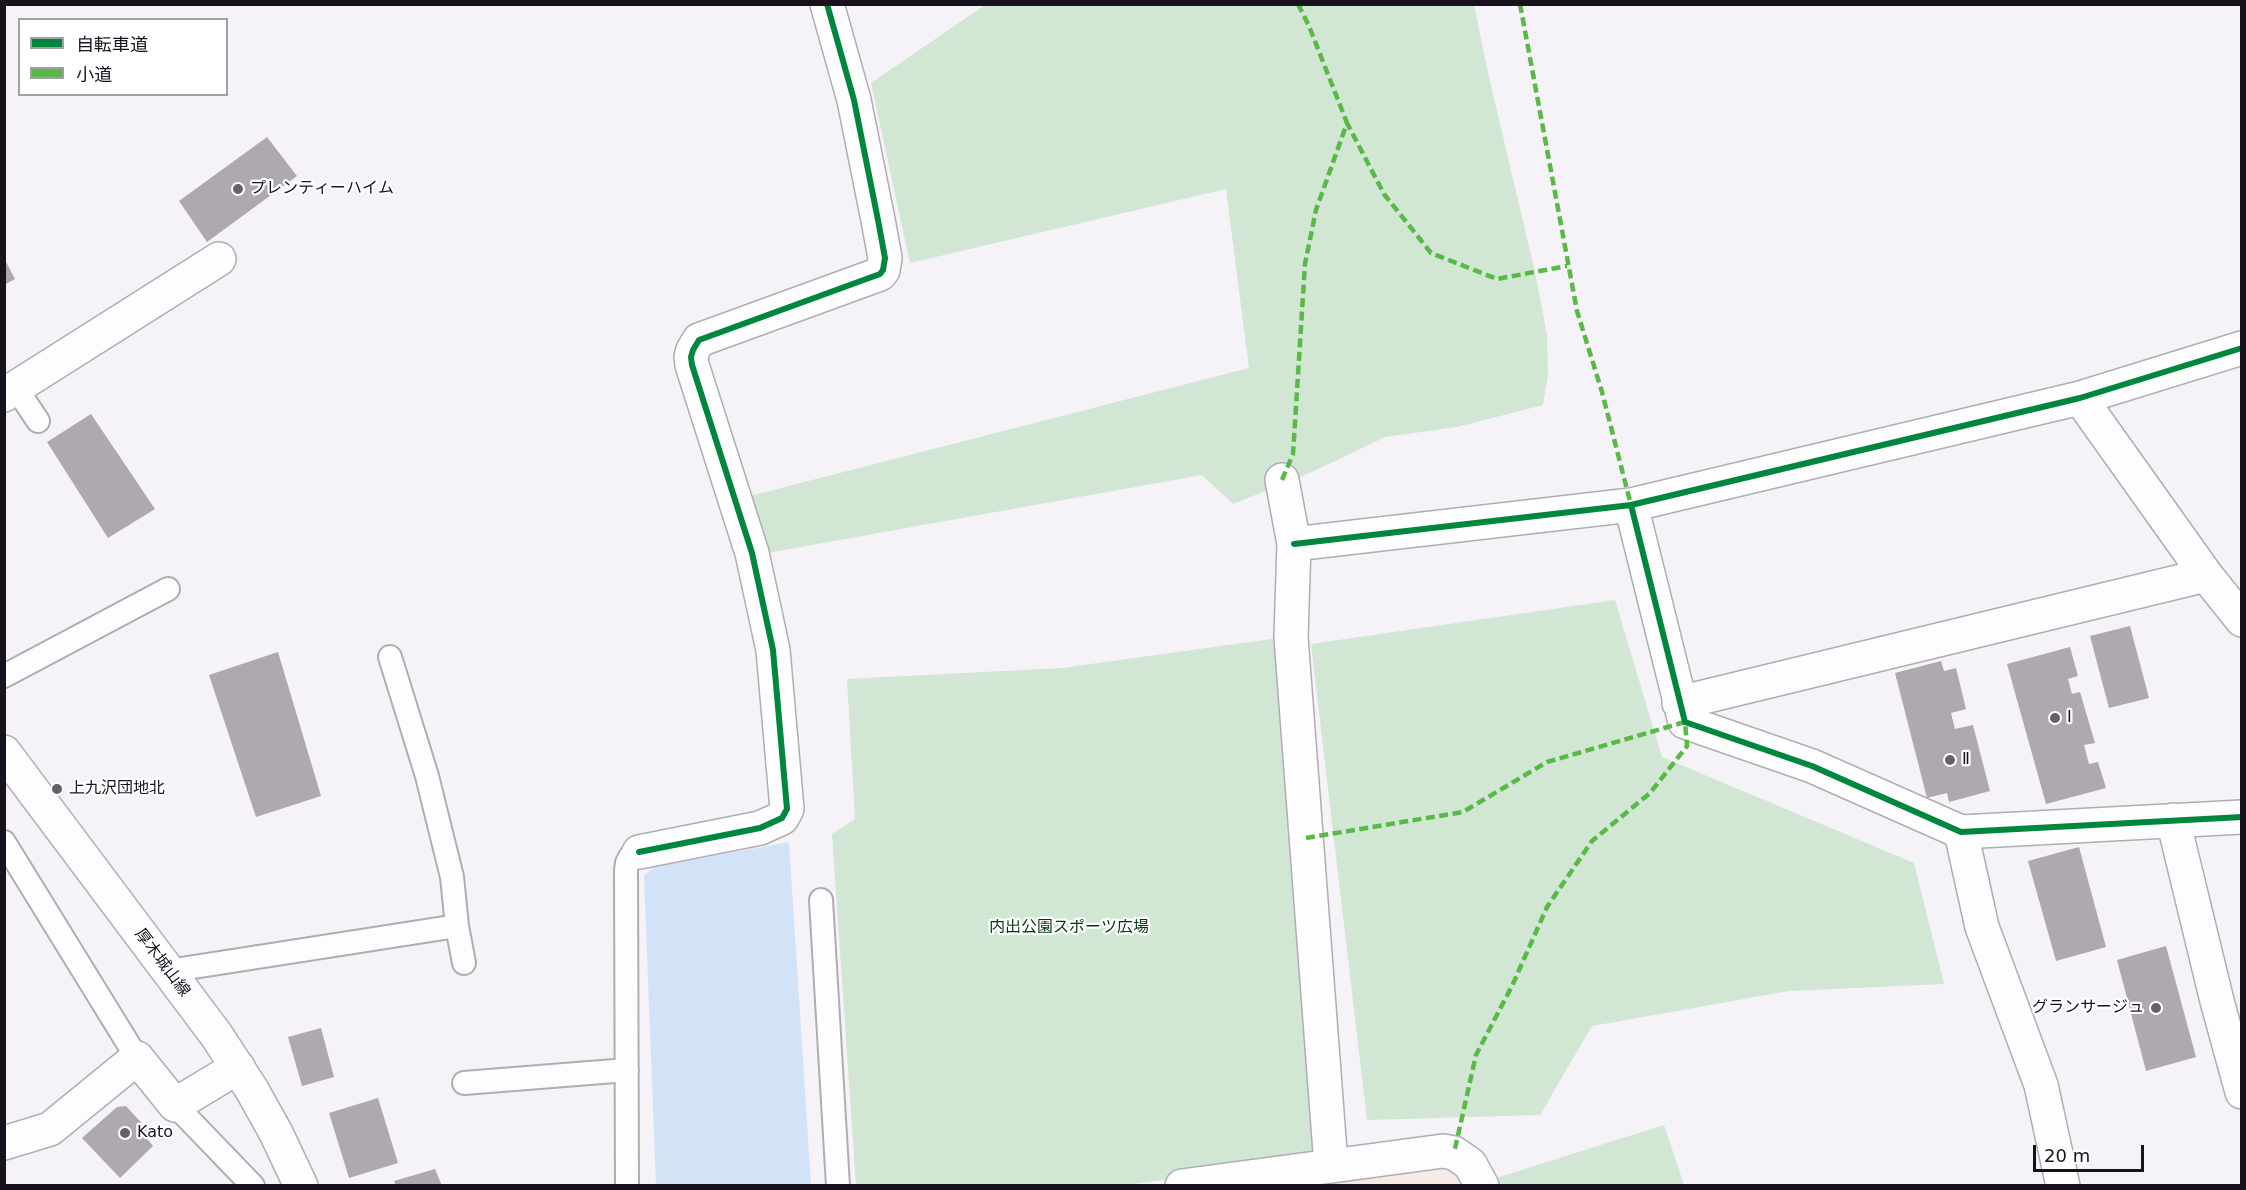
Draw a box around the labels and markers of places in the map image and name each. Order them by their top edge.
place label: プレンティーハイム [250,179,394,199]
marker: プレンティーハイム [231,182,245,196]
place label: Ⅰ [2067,708,2072,728]
marker: Ⅰ [2048,711,2062,725]
place label: Ⅱ [1962,750,1970,770]
marker: Ⅱ [1943,753,1957,767]
place label: 上九沢団地北 [69,779,165,799]
marker: 上九沢団地北 [50,782,64,796]
place label: グランサージュ [2032,998,2144,1018]
marker: グランサージュ [2149,1001,2163,1015]
place label: Kato [137,1123,173,1143]
marker: Kato [118,1126,132,1140]

